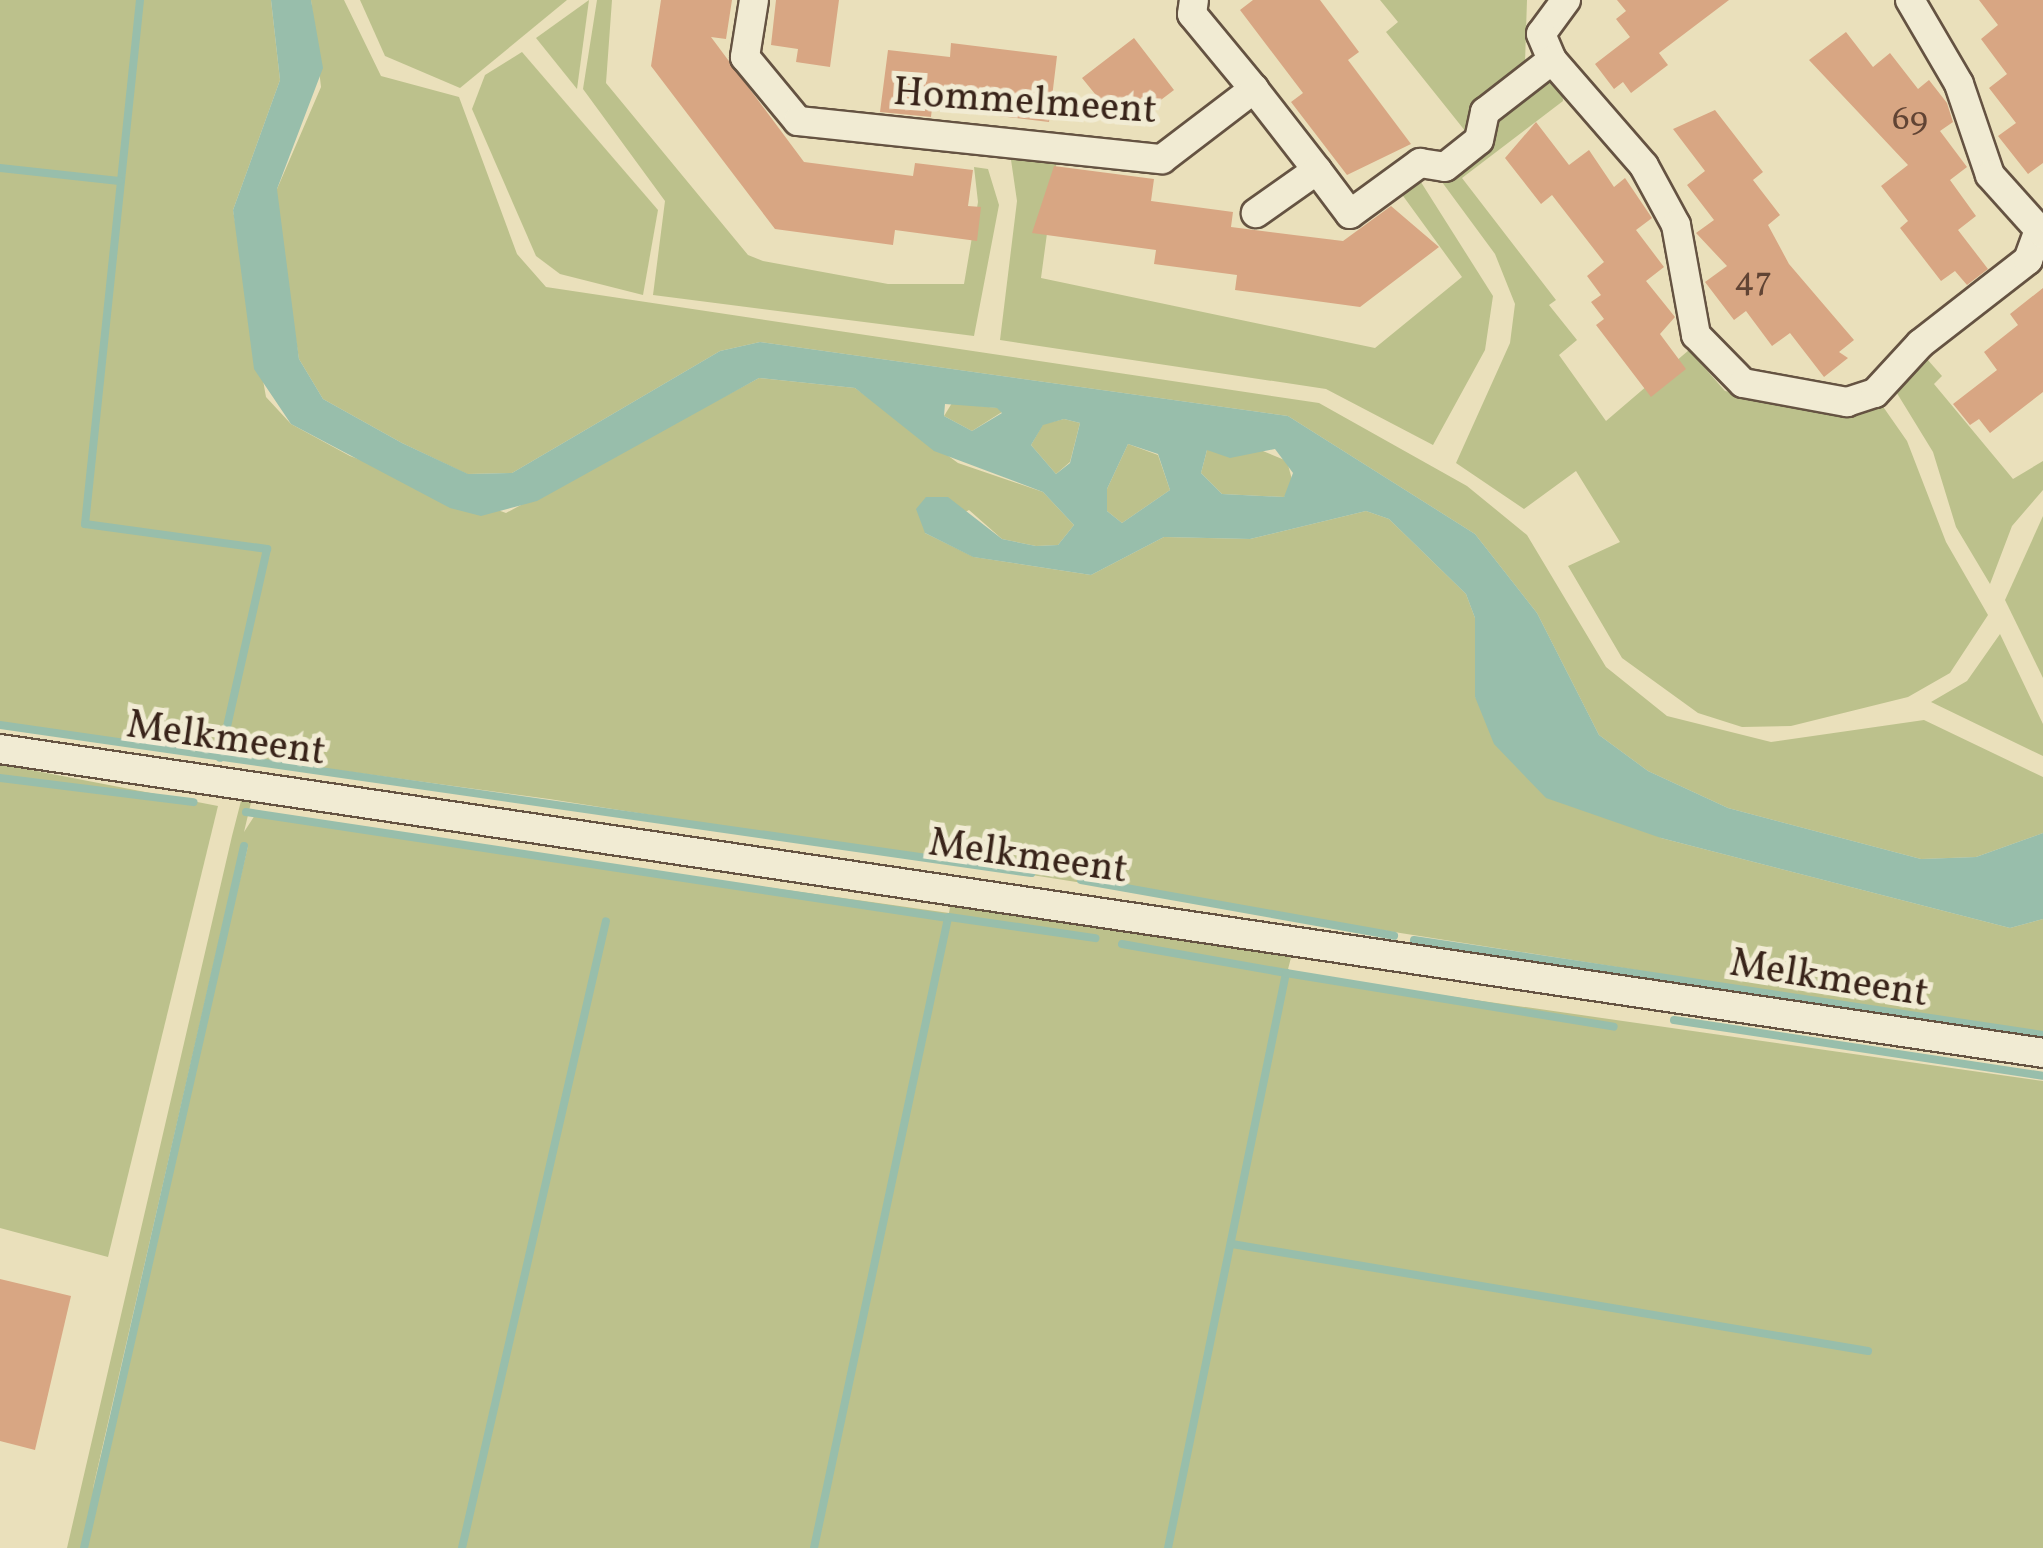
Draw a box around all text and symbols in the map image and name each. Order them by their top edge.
street label: Hommelmeent [891,70,1159,136]
house number: 69 [1892,99,1928,141]
house number: 47 [1734,260,1772,302]
street label: Melkmeent [123,702,329,778]
street label: Melkmeent [925,820,1131,896]
street label: Melkmeent [1726,941,1932,1019]

